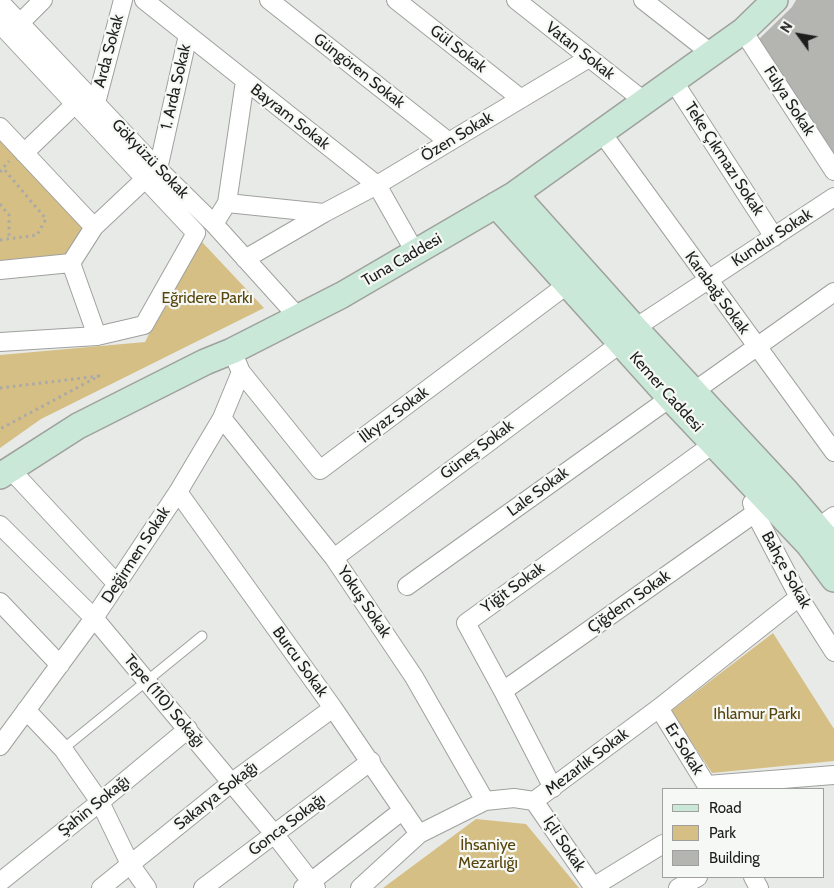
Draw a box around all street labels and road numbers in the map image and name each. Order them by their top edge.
street label: Arda Sokak [90,12,128,90]
street label: Vatan Sokak [542,18,618,84]
street label: Gül Sokak [426,21,490,77]
street label: Güngören Sokak [310,29,408,113]
street label: 1. Arda Sokak [157,42,195,132]
street label: Fulya Sokak [759,63,819,139]
street label: Bayram Sokak [247,80,333,154]
street label: Teke Çıkmazı Sokak [680,99,768,219]
street label: Özen Sokak [418,108,496,166]
street label: Gökyüzü Sokak [107,115,193,203]
street label: Kundur Sokak [728,205,816,271]
street label: Tuna Caddesi [359,229,445,291]
street label: Karabağ Sokak [681,248,753,338]
street label: Kemer Caddesi [625,348,707,436]
street label: İlkyaz Sokak [356,383,432,447]
street label: Güneş Sokak [437,416,517,484]
street label: Lale Sokak [504,463,572,521]
street label: Değirmen Sokak [98,503,174,607]
street label: Bahçe Sokak [757,528,815,612]
street label: Yiğit Sokak [478,559,548,617]
street label: Yokuş Sokak [333,562,395,642]
street label: Çiğdem Sokak [584,566,674,638]
street label: Burcu Sokak [268,623,332,701]
street label: Tepe (110) Sokağı [120,651,208,751]
street label: Er Sokak [661,720,707,778]
street label: Mezarlık Sokak [542,724,632,800]
street label: Sakarya Sokağı [171,758,261,834]
street label: Şahin Sokağı [55,772,133,840]
street label: Gonca Sokağı [245,790,329,860]
street label: İçli Sokak [539,813,589,875]

